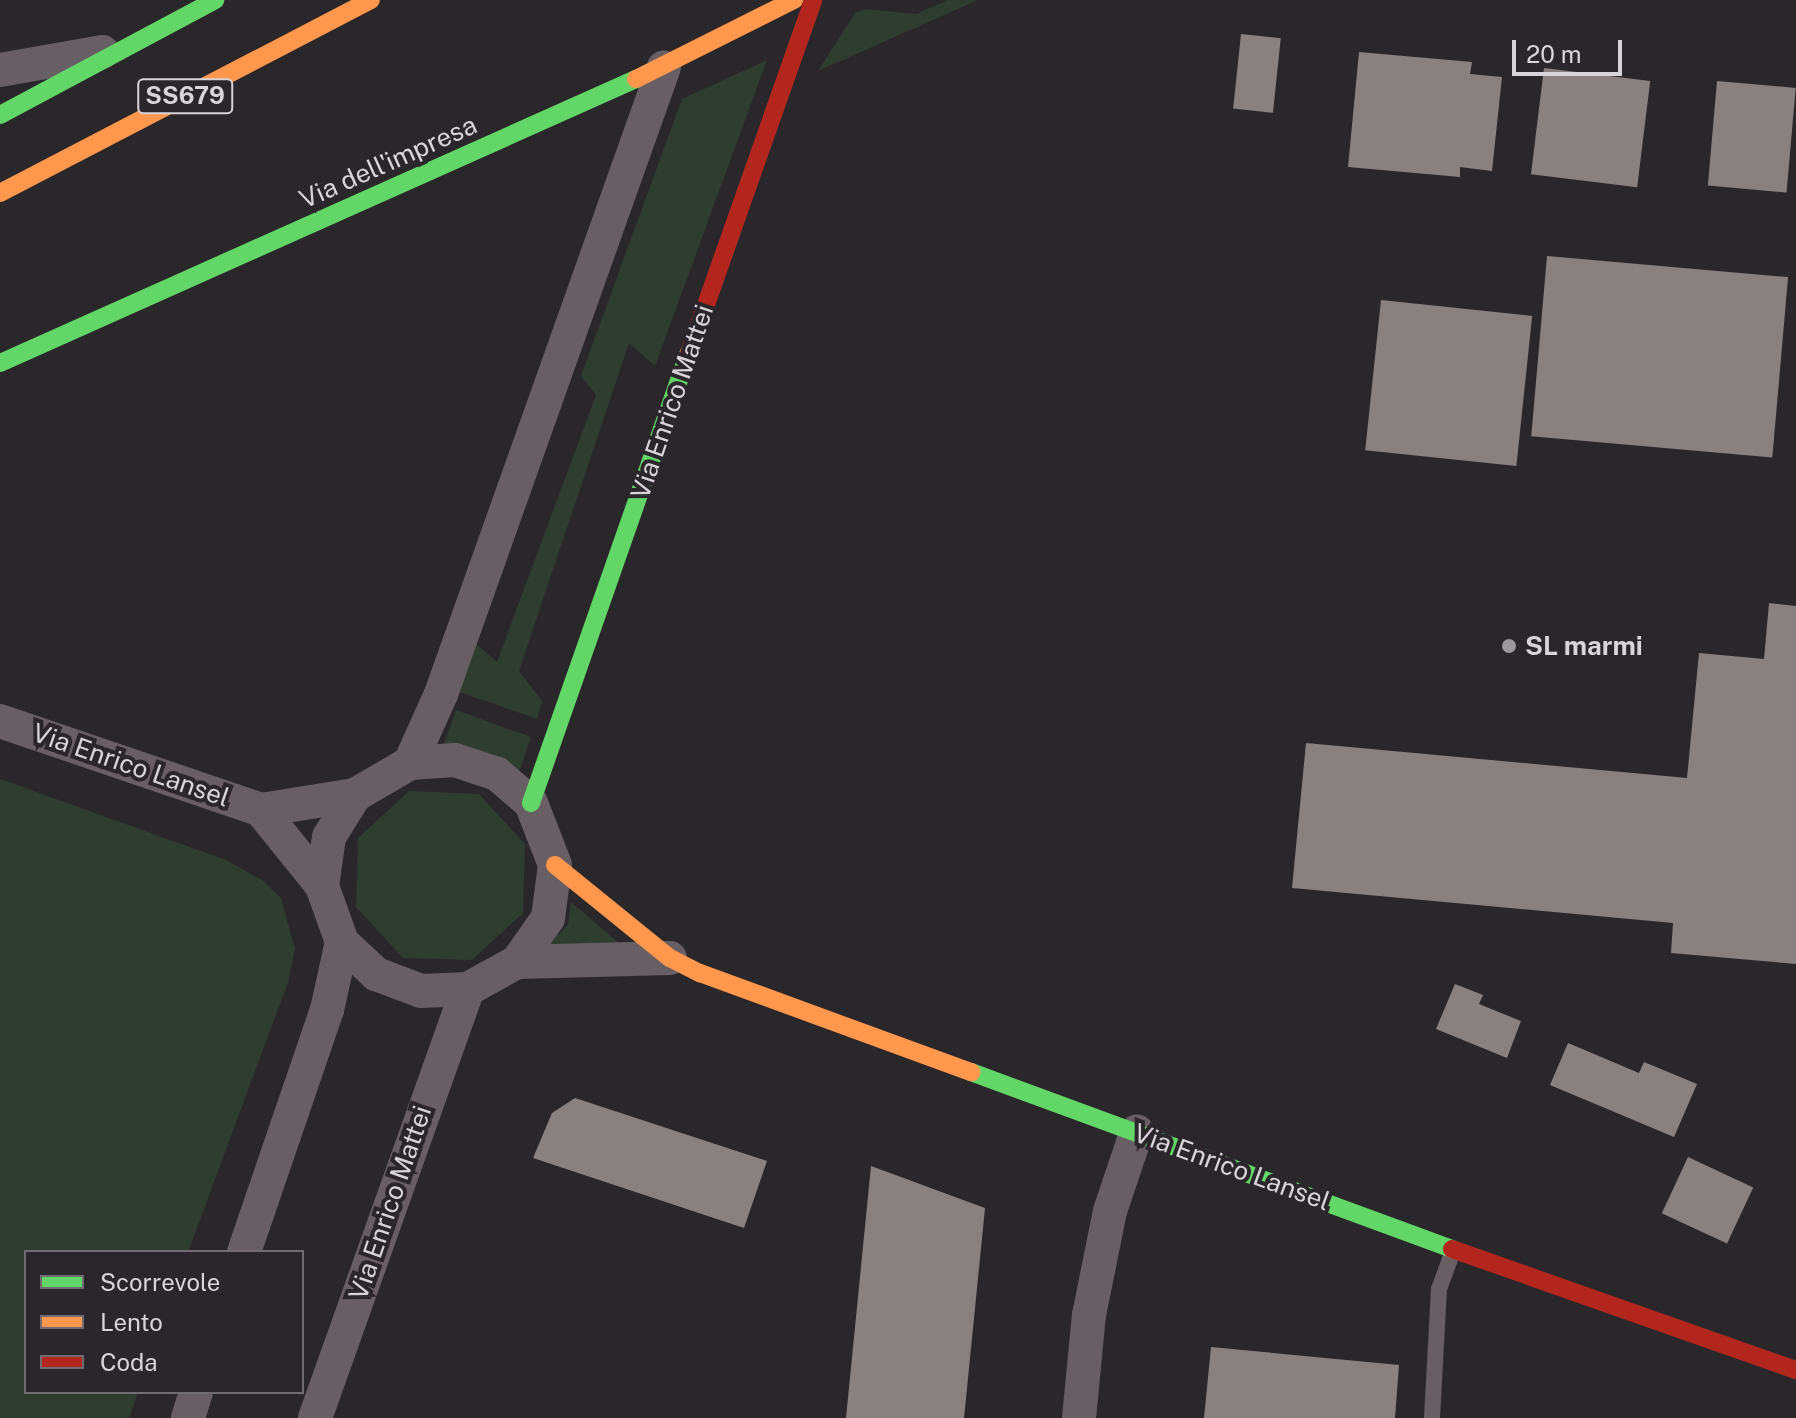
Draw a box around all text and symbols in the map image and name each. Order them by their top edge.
scale bar [1516,24,1626,74]
text: 20 m [1526,40,1582,68]
road number: SS679 [137,76,233,116]
street label: Via dell'impresa [294,109,482,215]
street label: Via Enrico Mattei [624,301,720,503]
place label: SL marmi [1525,630,1643,662]
marker: SL marmi [1500,637,1518,655]
street label: Via Enrico Lansel [28,717,234,813]
street label: Via Enrico Mattei [342,1102,438,1304]
street label: Via Enrico Lansel [1130,1117,1334,1217]
legend [24,1250,304,1394]
text: Scorrevole [100,1268,220,1296]
text: Lento [100,1308,163,1336]
text: Coda [100,1348,158,1376]

